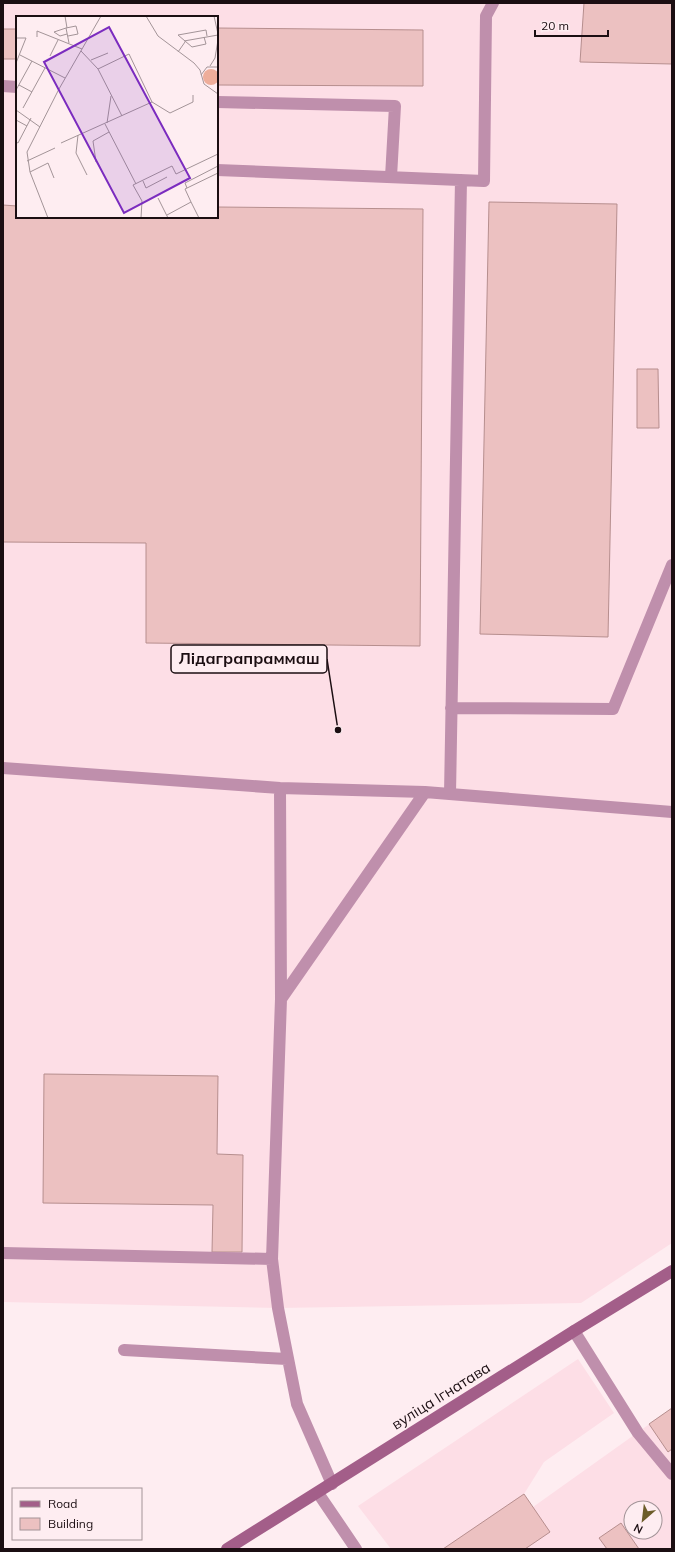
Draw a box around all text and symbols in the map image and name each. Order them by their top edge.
scale bar [535,12,608,38]
inset map [16,16,218,218]
text: 20 m [541,18,569,33]
callout: Лідаграпраммаш [171,645,327,673]
text: Лідаграпраммаш [179,648,319,668]
street label: вуліца Ігнатава [388,1358,494,1434]
legend [12,1488,142,1540]
text: Road [48,1496,77,1511]
north arrow [623,1500,663,1540]
text: Building [48,1516,93,1531]
text: N [631,1521,645,1537]

